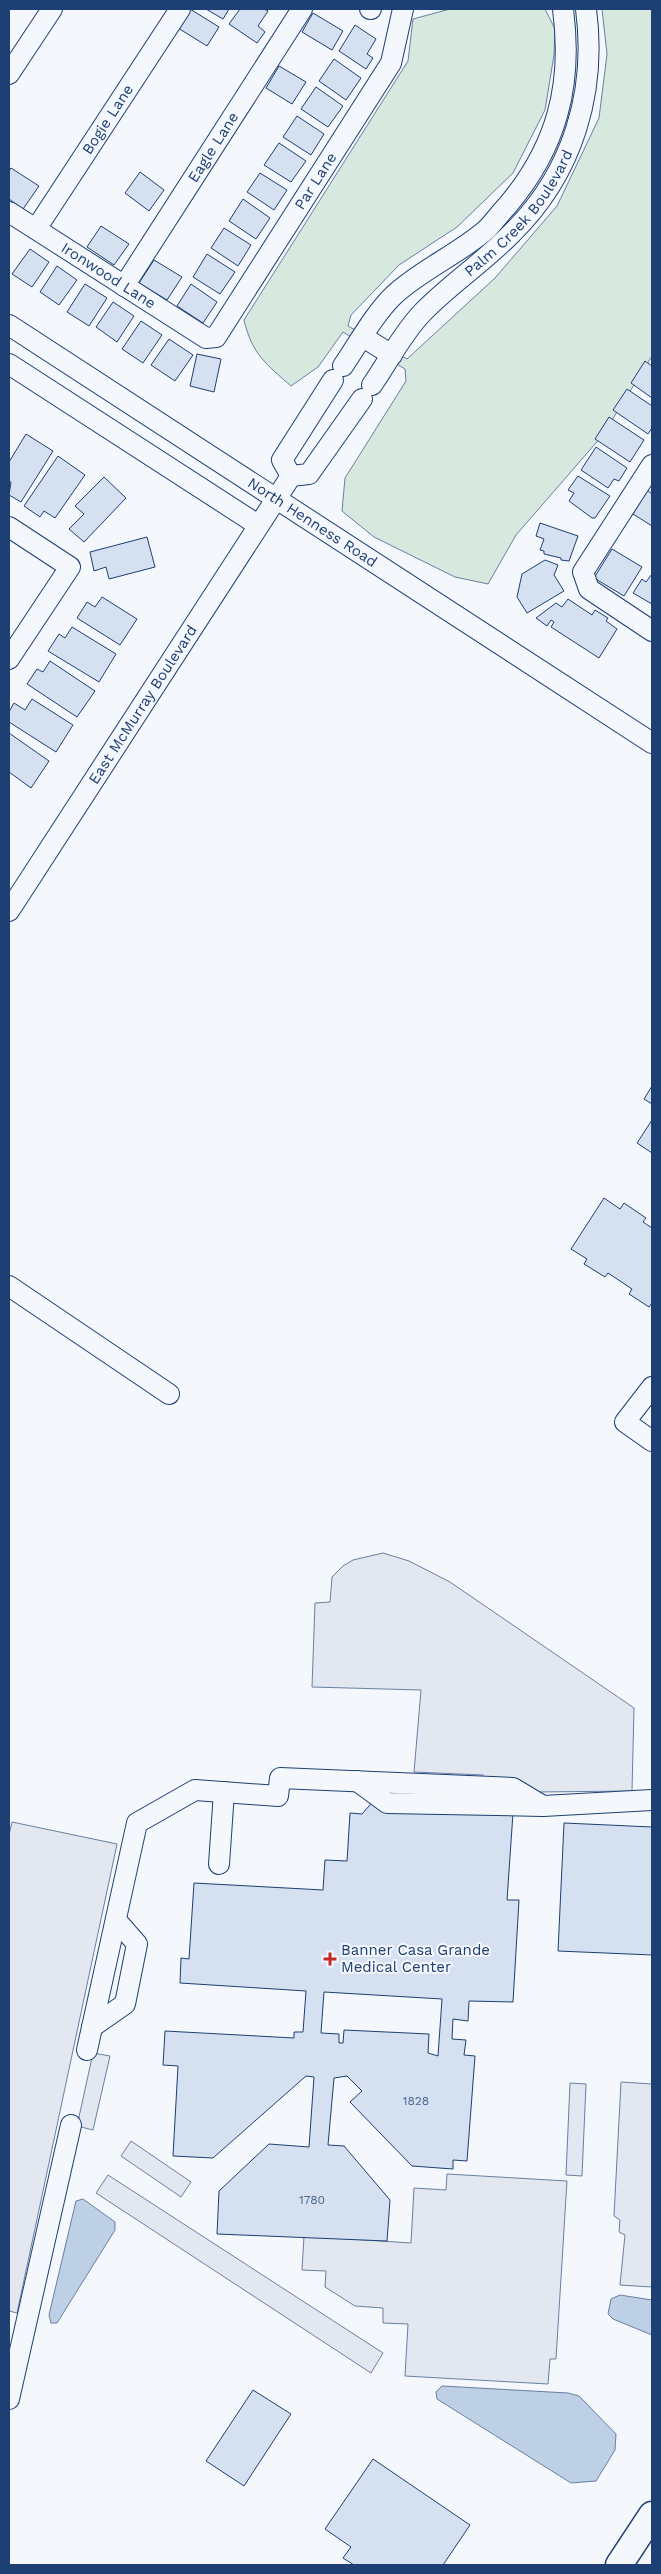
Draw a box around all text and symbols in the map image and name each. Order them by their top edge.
street label: Bogie Lane [78,81,137,158]
street label: Eagle Lane [184,109,242,186]
street label: Palm Creek Boulevard [461,147,576,280]
street label: Par Lane [291,149,340,213]
street label: Ironwood Lane [58,239,159,312]
street label: North Henness Road [244,474,381,571]
street label: East McMurray Boulevard [85,622,201,787]
place label: Banner Casa Grande Medical Center [341,1941,490,1976]
marker: Banner Casa Grande Medical Center [323,1952,337,1966]
house number: 1828 [403,2094,429,2108]
house number: 1780 [299,2193,325,2207]

